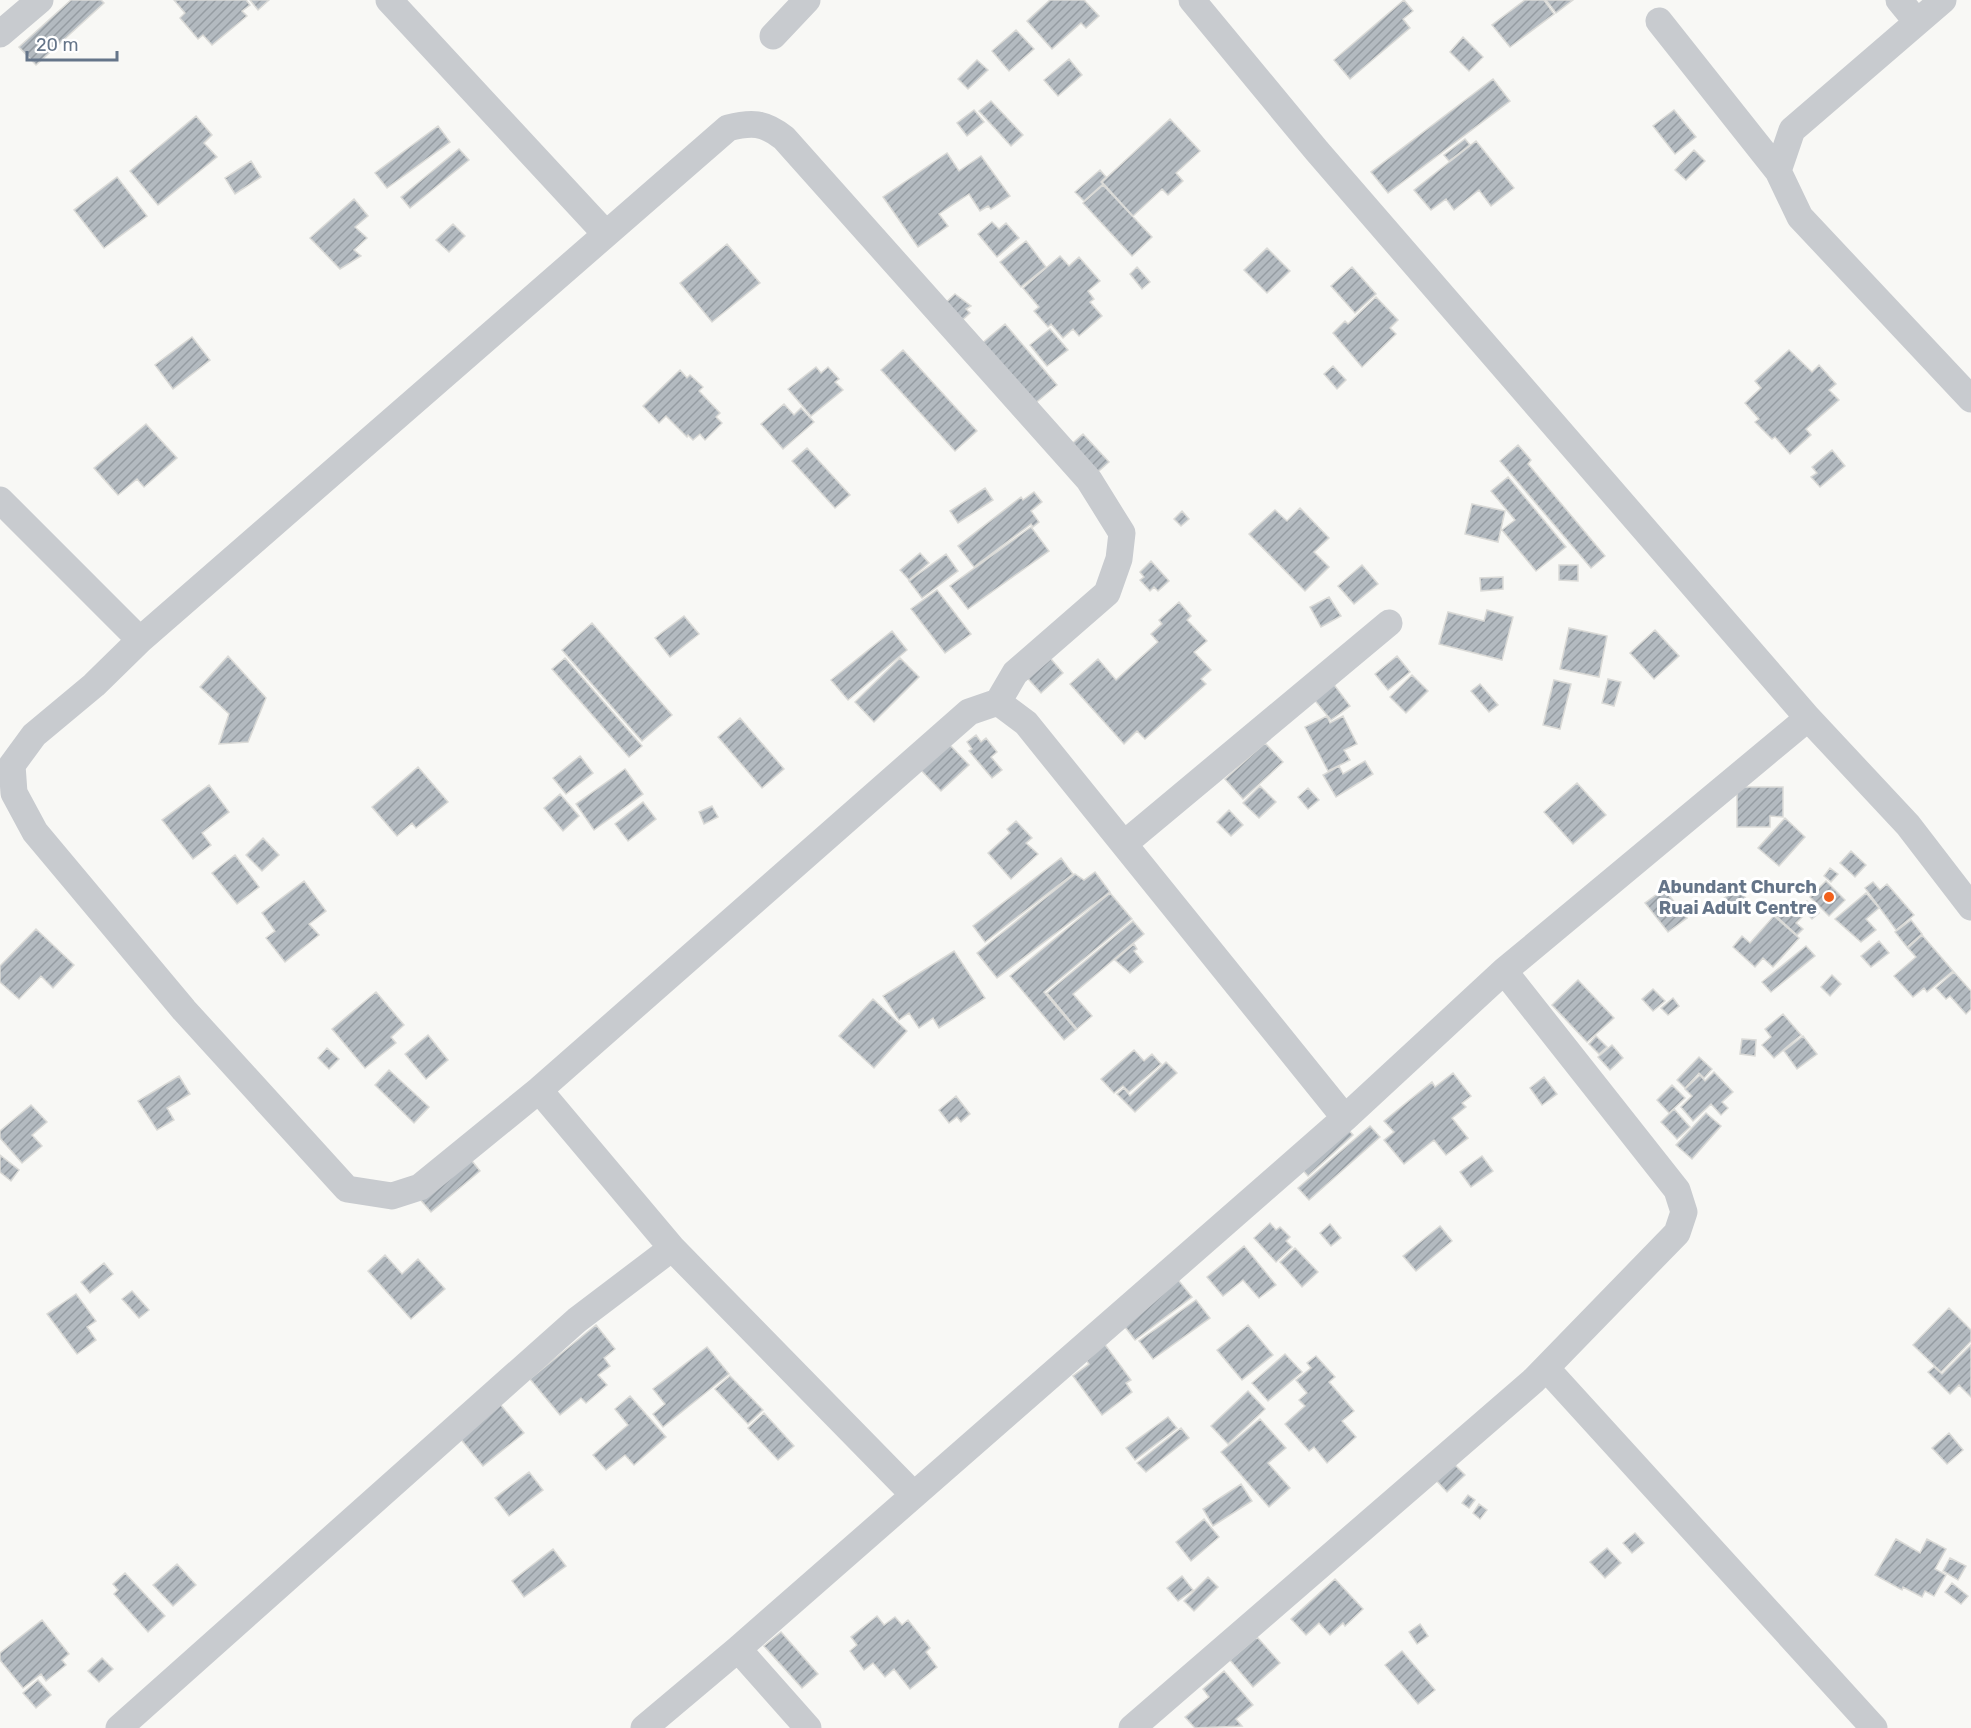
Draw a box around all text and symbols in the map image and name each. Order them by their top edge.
scale bar [27,24,117,62]
text: 20 m [36,34,78,56]
place label: Abundant Church Ruai Adult Centre [1658,876,1817,919]
marker: Abundant Church Ruai Adult Centre [1822,890,1836,904]

